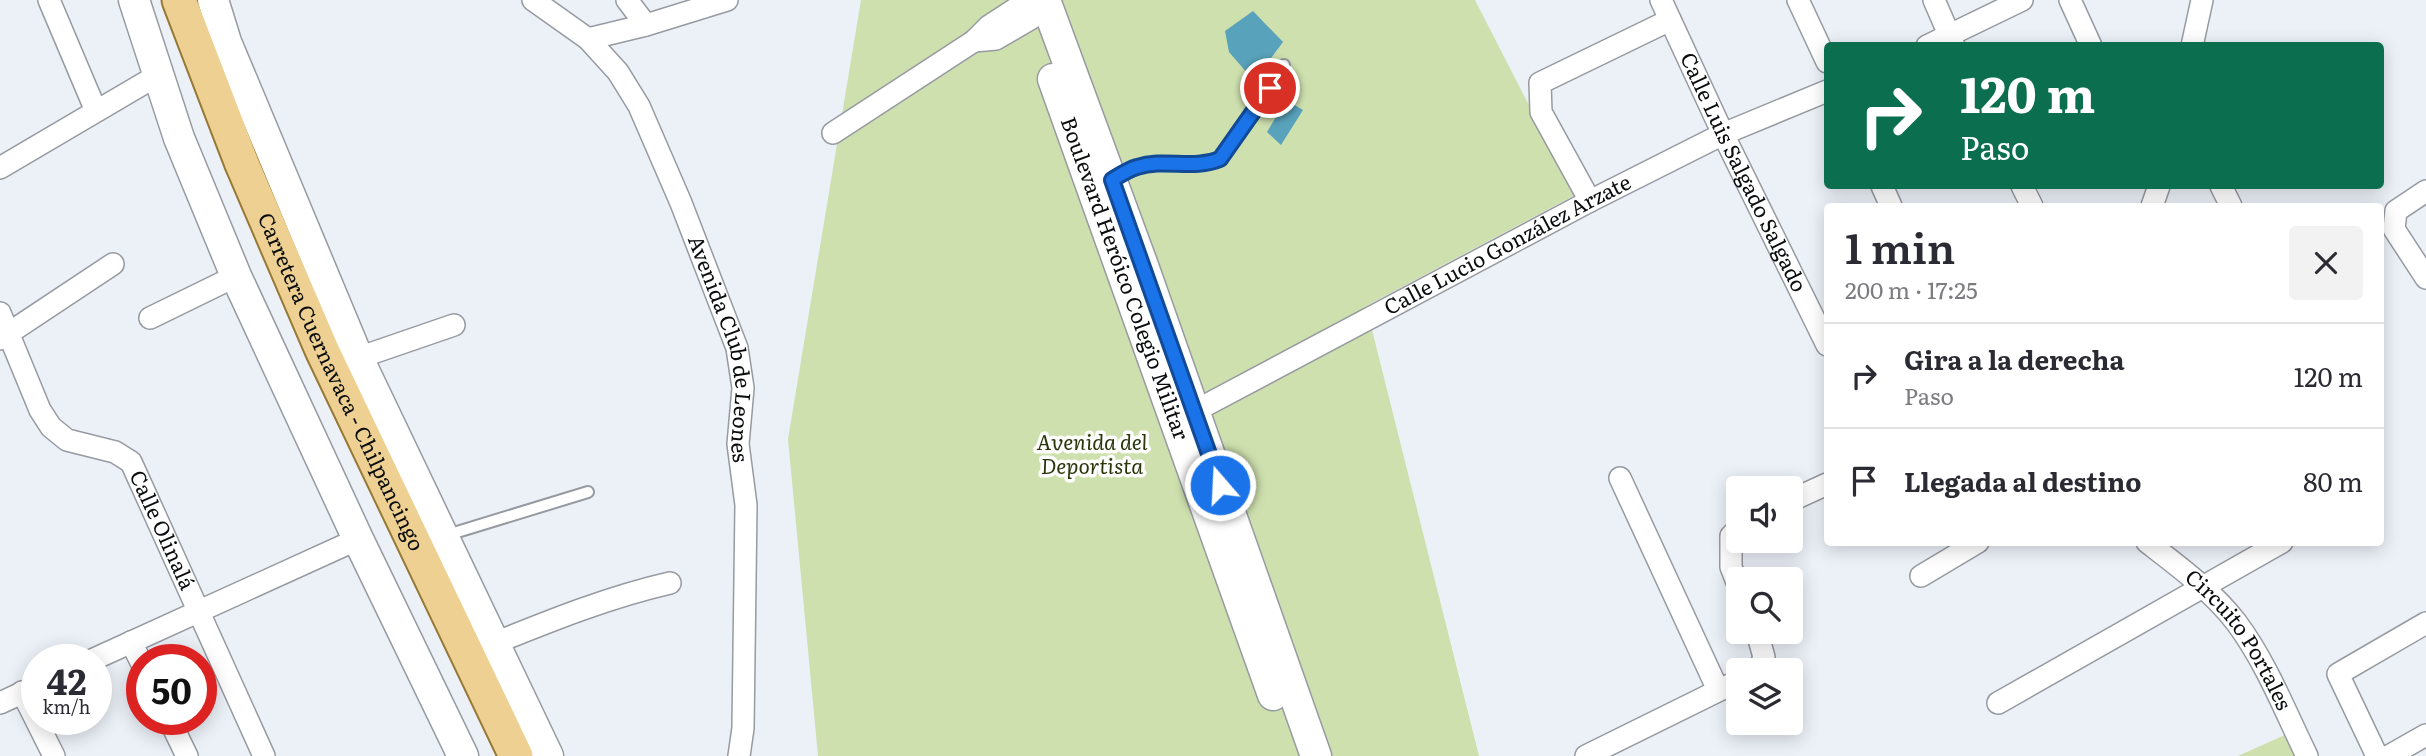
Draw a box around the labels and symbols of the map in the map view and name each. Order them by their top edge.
street label: Calle Luis Salgado Salgado [1674,47,1816,297]
pin [1240,58,1300,118]
street label: Boulevard Heróico Colegio Militar [1055,112,1199,444]
street label: Calle Lucio González Arzate [1377,165,1636,321]
street label: Carretera Cuernavaca - Chilpancingo [252,207,434,555]
street label: Avenida Club de Leones [682,230,761,464]
park label: Avenida del Deportista [1037,425,1147,480]
position arrow [1183,448,1257,522]
street label: Calle Olinalá [124,464,205,595]
street label: Circuito Portales [2180,560,2301,715]
speed limit sign: 50 [126,644,217,735]

